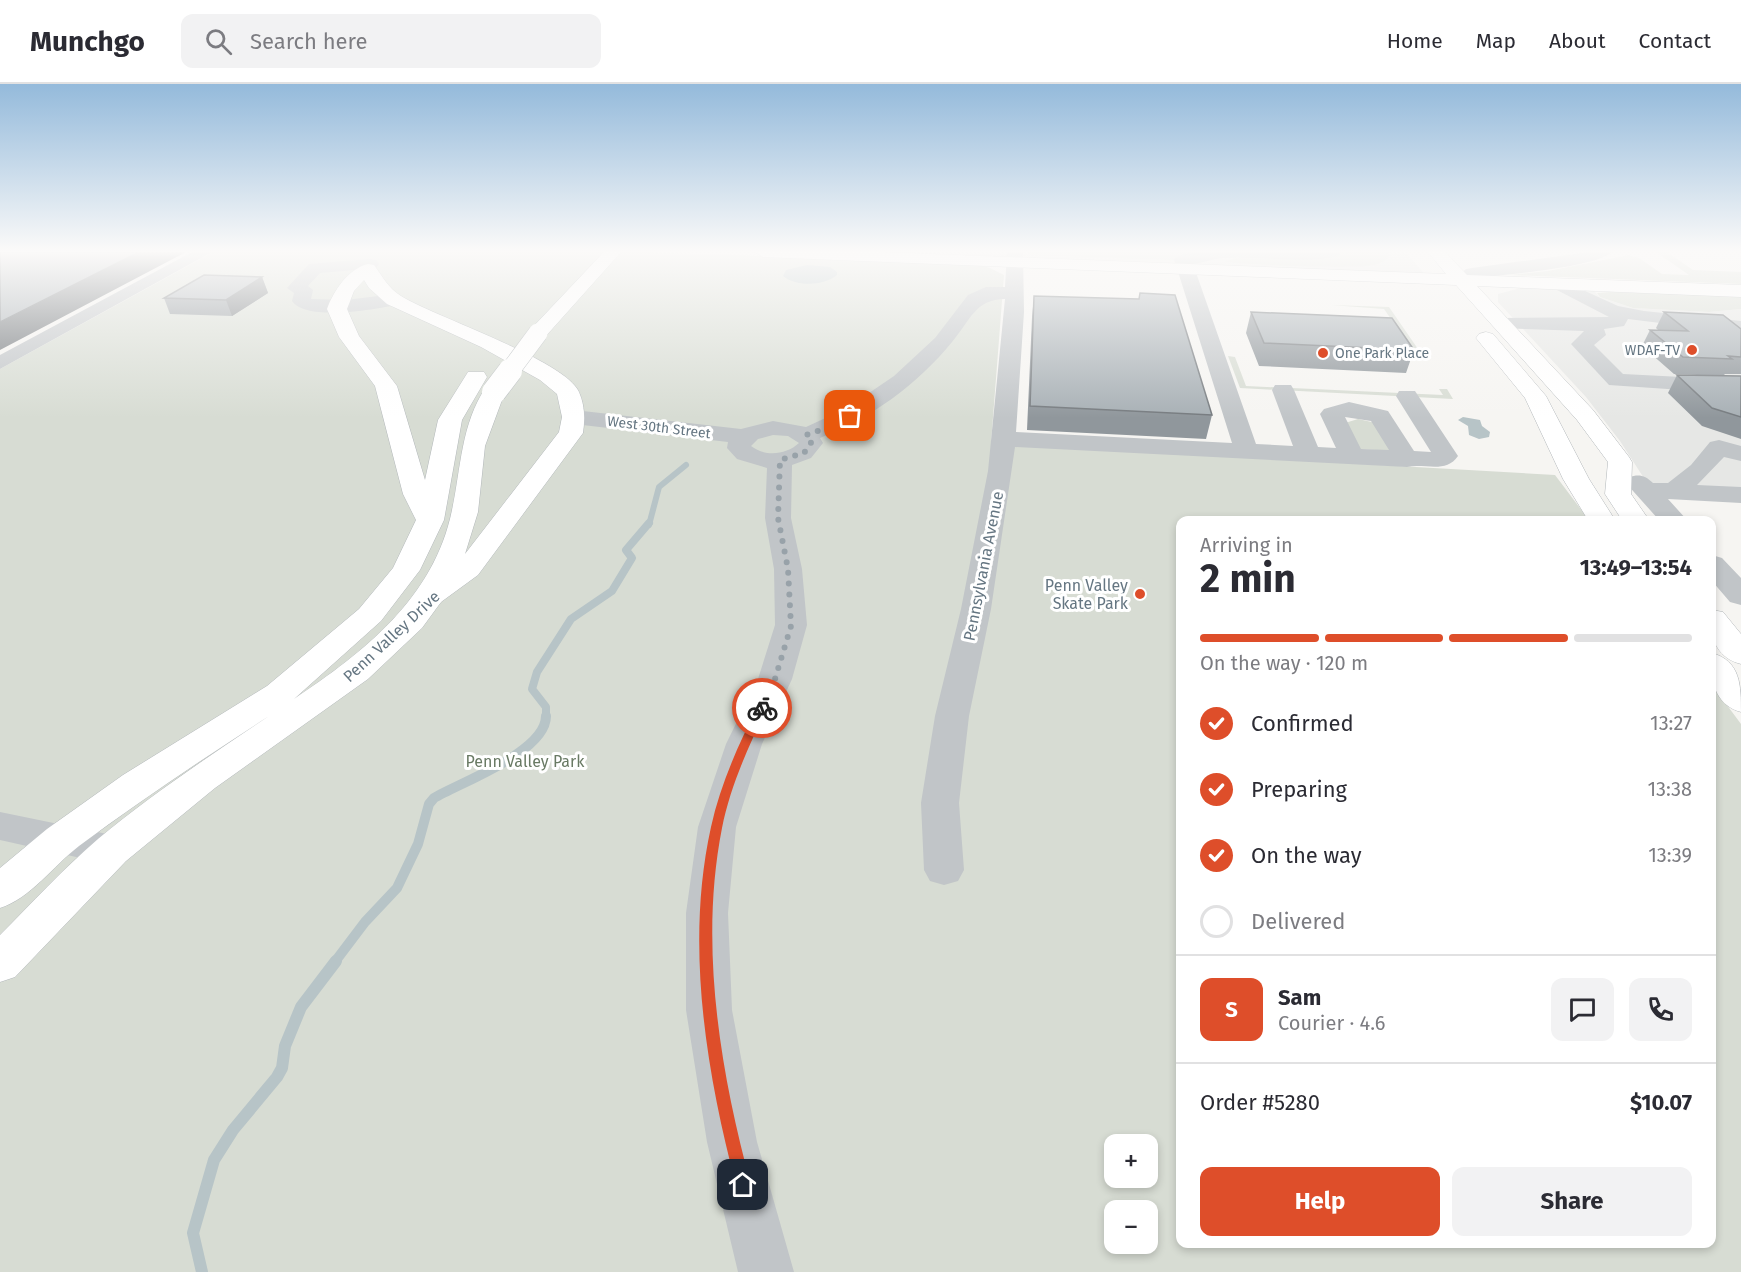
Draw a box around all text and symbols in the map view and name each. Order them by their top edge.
search box [181,14,601,68]
text: Munchgo [30,25,145,58]
icon: search [202,25,235,58]
text: Search here [250,28,367,55]
text: Home [1387,28,1443,54]
text: Map [1476,28,1516,54]
text: About [1549,28,1606,54]
text: Contact [1639,28,1711,54]
place label: WDAF-TV [1625,342,1680,359]
marker: WDAF-TV [1685,343,1699,357]
place label: One Park Place [1335,345,1429,362]
marker: One Park Place [1316,346,1330,360]
pin [824,390,875,441]
icon: bag [833,399,866,432]
street label: West 30th Street [606,413,713,442]
street label: Pennsylvania Avenue [960,490,1007,643]
text: Arriving in [1200,533,1293,557]
text: 13:49–13:54 [1580,554,1692,581]
text: 2 min [1200,556,1296,602]
place label: Penn Valley Skate Park [1045,576,1129,613]
street label: Penn Valley Drive [339,587,444,686]
marker: Penn Valley Skate Park [1133,587,1147,601]
text: On the way · 120 m [1200,651,1368,675]
courier [732,678,792,738]
icon: bike [746,692,779,725]
icon: check [1200,707,1233,740]
text: Confirmed [1251,710,1354,737]
text: 13:27 [1650,711,1692,735]
park label: Penn Valley Park [466,752,585,771]
icon: check [1200,773,1233,806]
text: Preparing [1251,776,1347,803]
text: 13:38 [1647,777,1692,801]
icon: check [1200,839,1233,872]
text: On the way [1251,842,1362,869]
text: 13:39 [1648,843,1692,867]
text: Delivered [1251,908,1346,935]
button: chat [1551,978,1614,1041]
button: phone [1629,978,1692,1041]
text: Sam [1278,984,1321,1011]
text: S [1225,996,1238,1023]
text: Courier · 4.6 [1278,1011,1385,1035]
text: Order #5280 [1200,1089,1320,1116]
text: $10.07 [1630,1089,1692,1116]
map controls [1104,1134,1158,1254]
button: + [1104,1134,1158,1188]
pin [717,1159,768,1210]
button: Help [1200,1167,1440,1236]
button: Share [1452,1167,1692,1236]
icon: home [726,1168,759,1201]
button: − [1104,1200,1158,1254]

